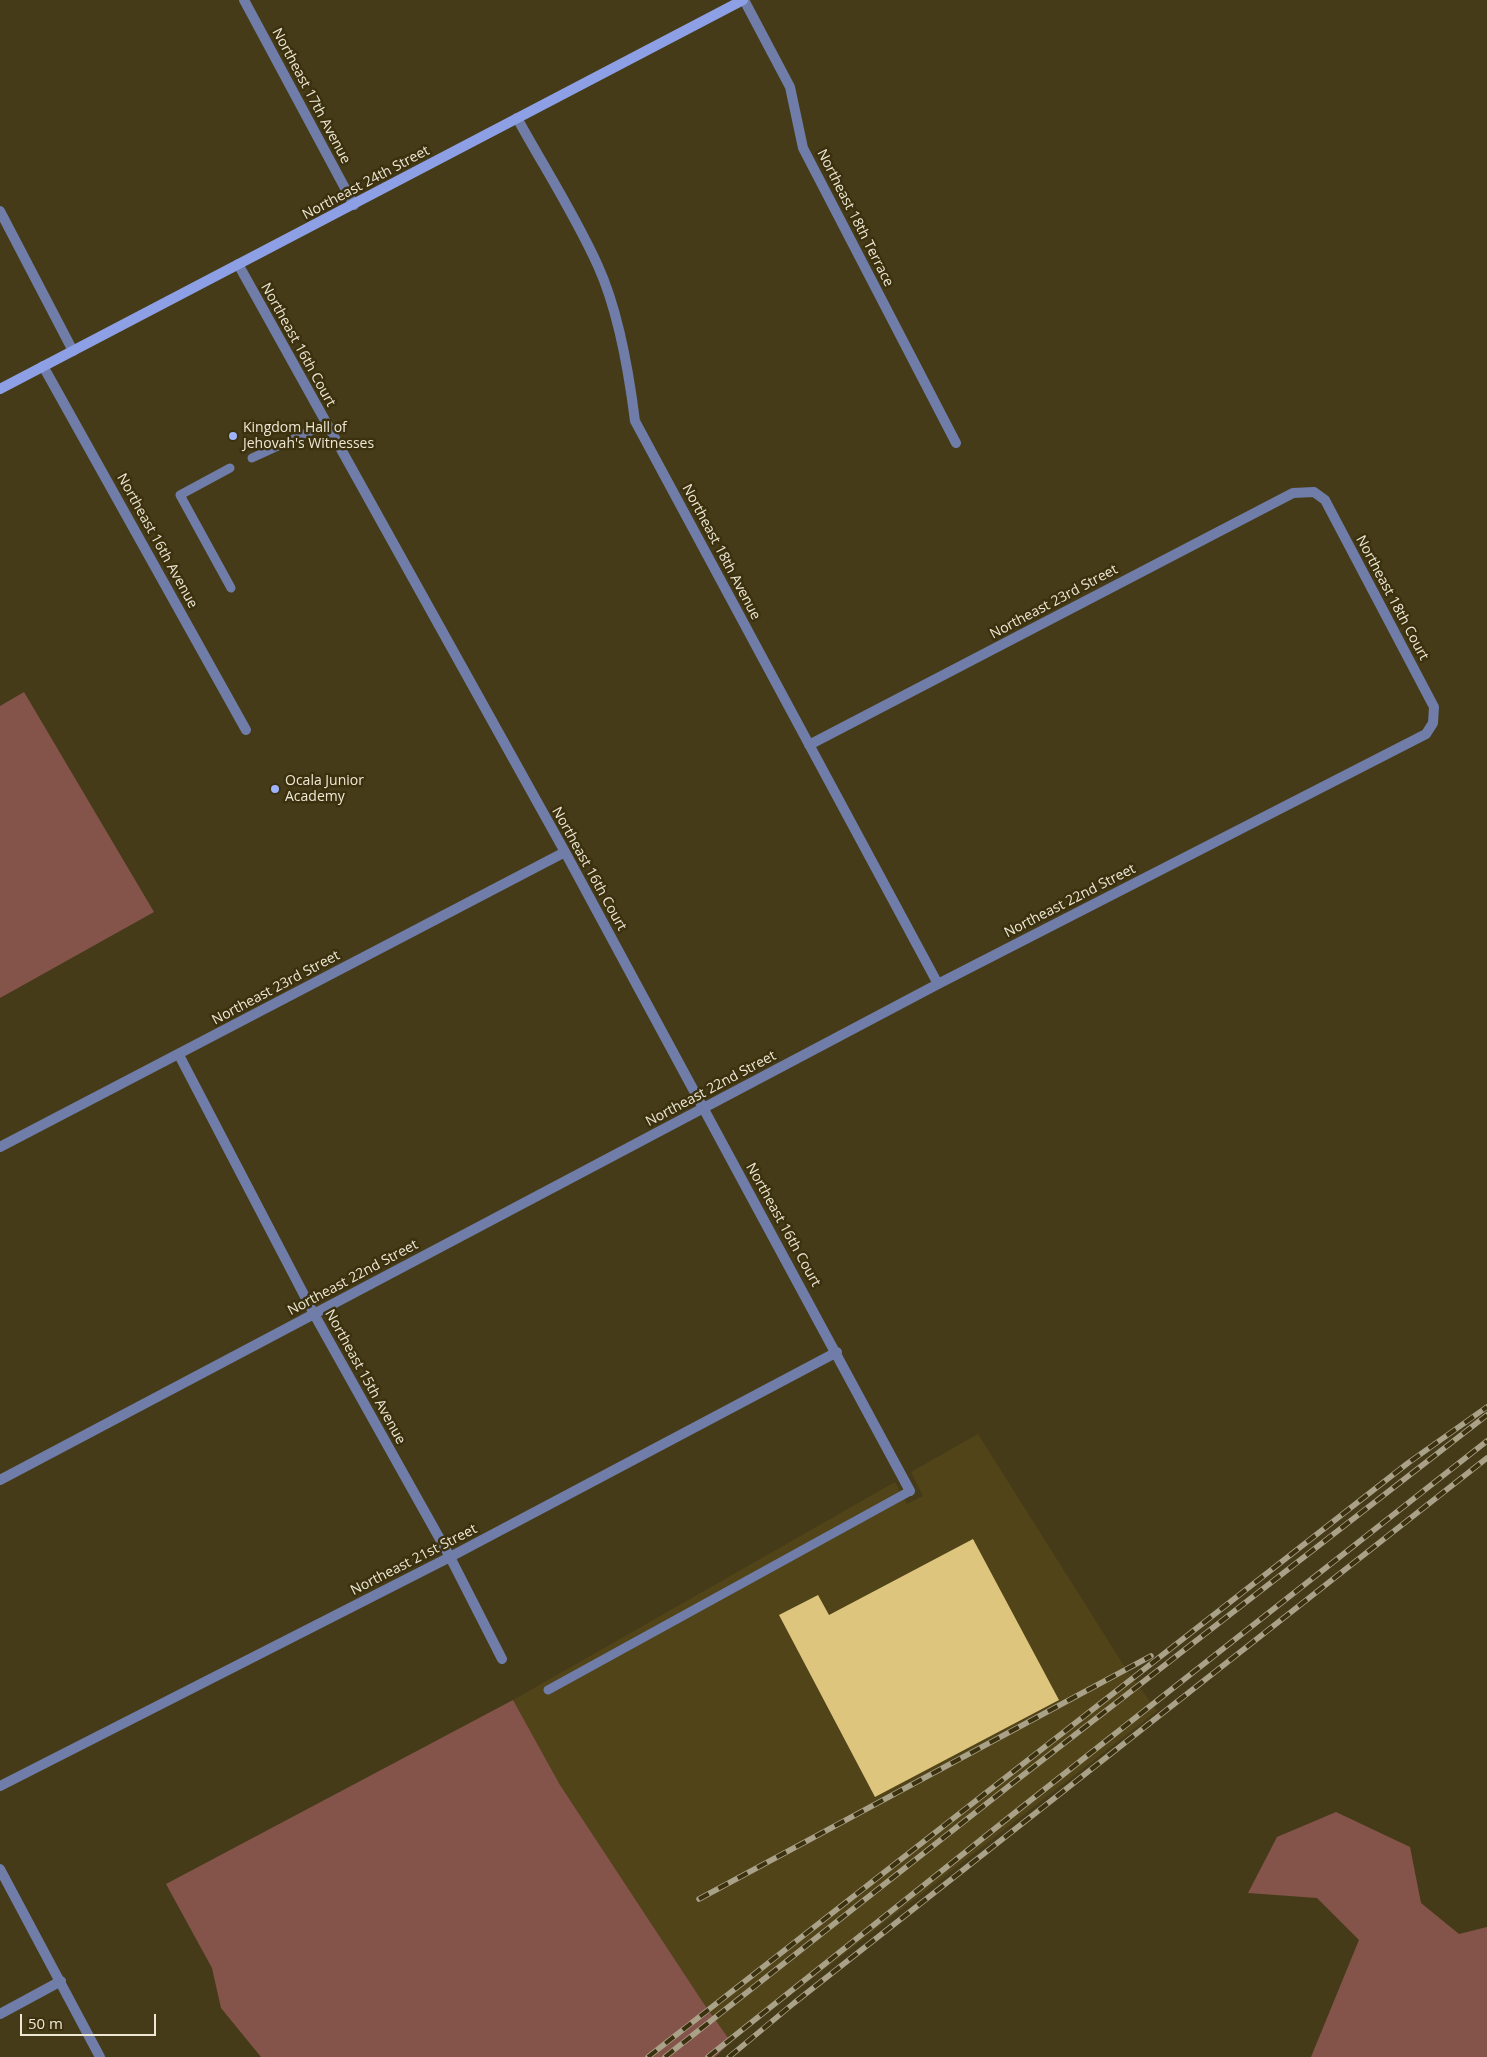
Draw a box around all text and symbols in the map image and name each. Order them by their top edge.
street label: Northeast 17th Avenue [268,25,354,167]
street label: Northeast 24th Street [300,142,432,224]
street label: Northeast 18th Terrace [813,147,897,289]
street label: Northeast 16th Court [257,280,339,410]
place label: Kingdom Hall of Jehovah's Witnesses [243,420,374,452]
marker: Kingdom Hall of Jehovah's Witnesses [227,430,239,442]
street label: Northeast 16th Avenue [113,471,201,611]
street label: Northeast 18th Avenue [678,481,764,623]
street label: Northeast 18th Court [1352,533,1432,663]
street label: Northeast 23rd Street [987,561,1121,643]
place label: Ocala Junior Academy [285,773,364,806]
marker: Ocala Junior Academy [269,783,281,795]
street label: Northeast 16th Court [548,804,630,934]
street label: Northeast 22nd Street [1002,861,1138,941]
street label: Northeast 23rd Street [209,947,343,1029]
street label: Northeast 22nd Street [643,1048,779,1130]
street label: Northeast 16th Court [742,1160,824,1290]
street label: Northeast 22nd Street [285,1237,421,1319]
street label: Northeast 15th Avenue [321,1307,409,1447]
street label: Northeast 21st Street [348,1521,480,1599]
scale bar [22,2004,159,2036]
text: 50 m [28,2013,63,2033]

